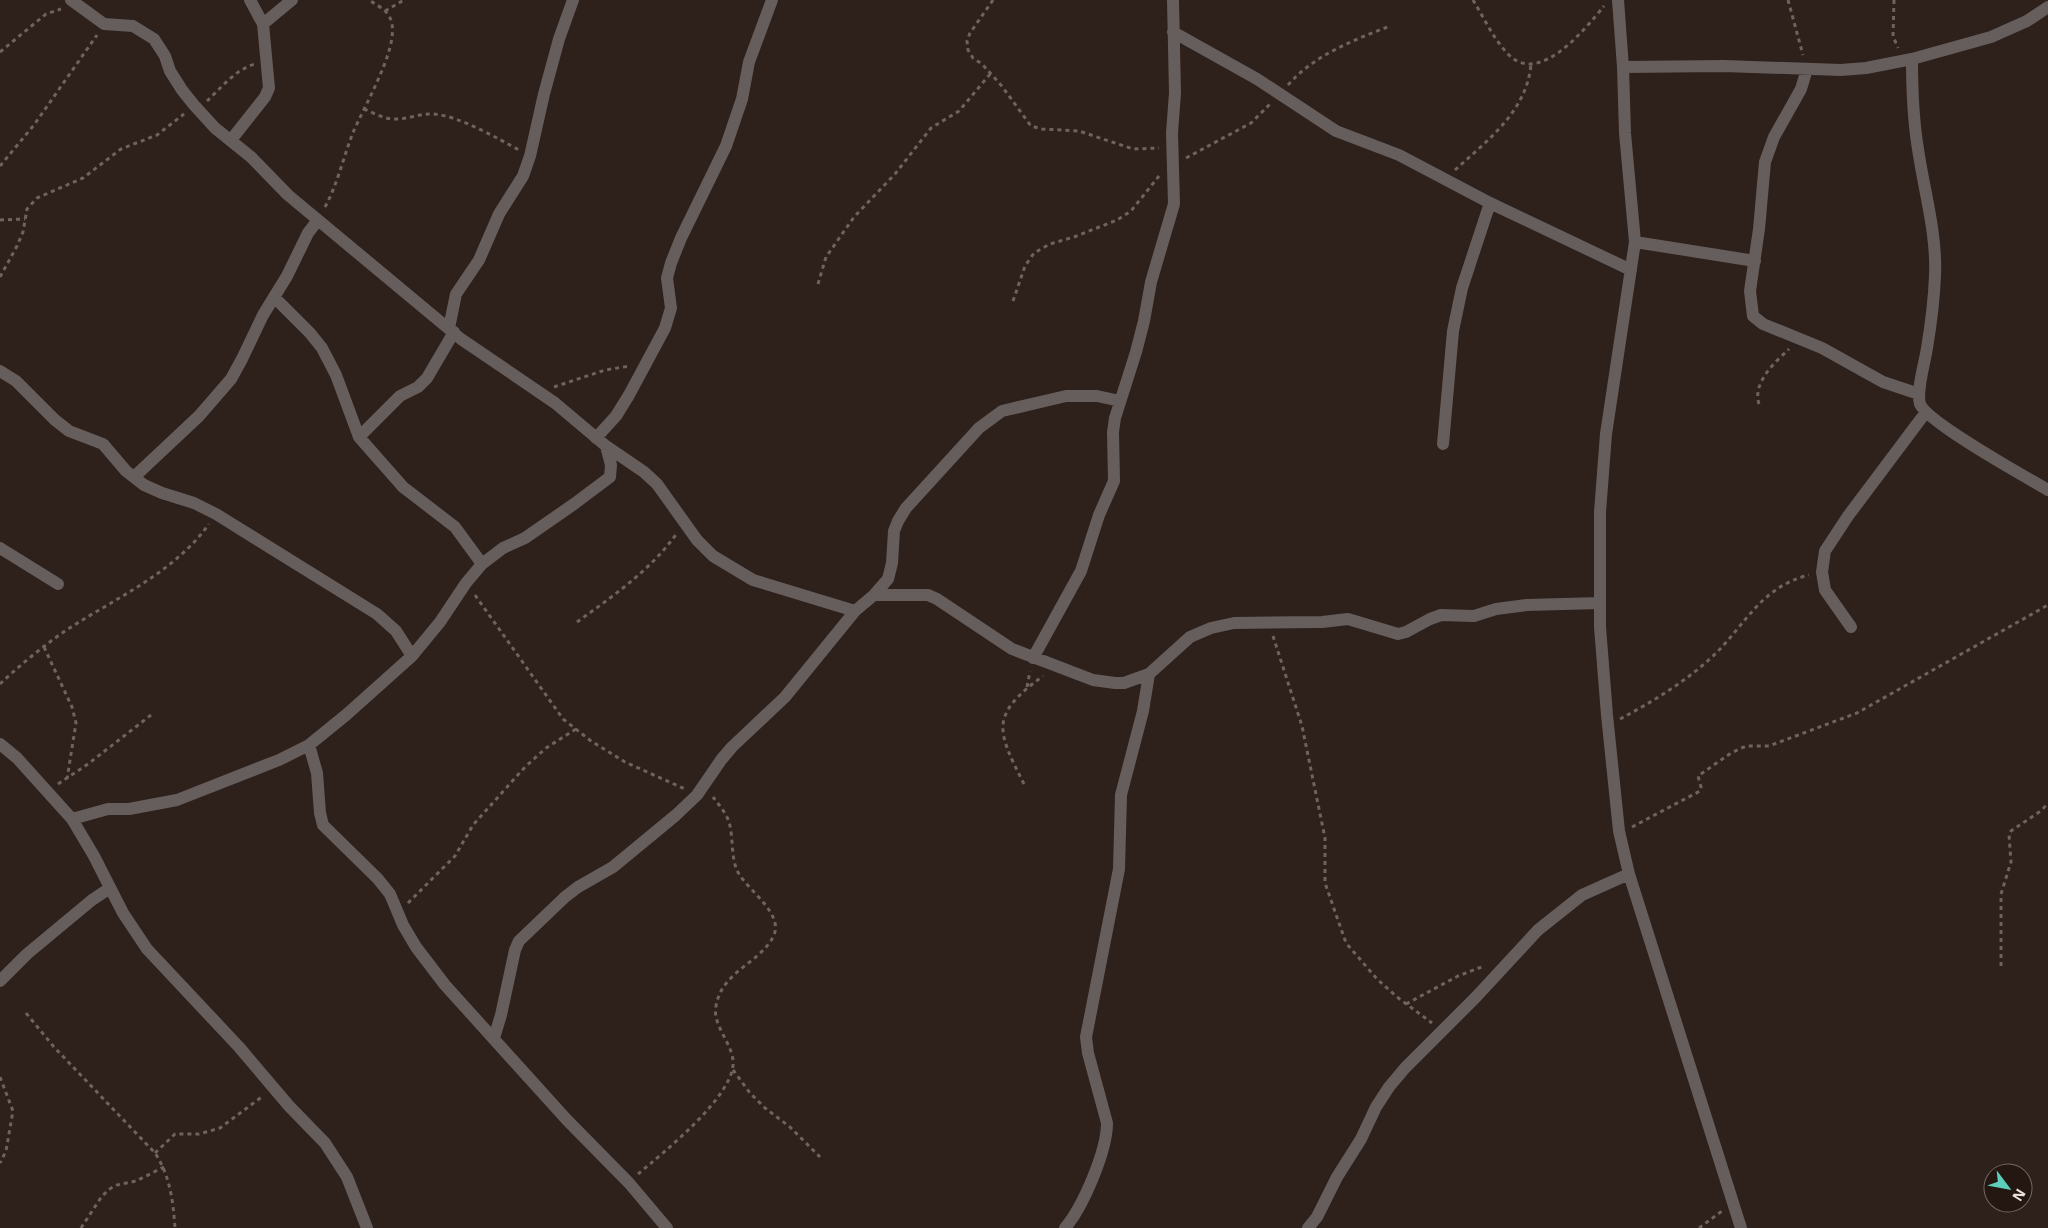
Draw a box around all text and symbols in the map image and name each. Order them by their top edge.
north arrow [1983,1163,2033,1213]
text: N [2008,1185,2031,1205]

